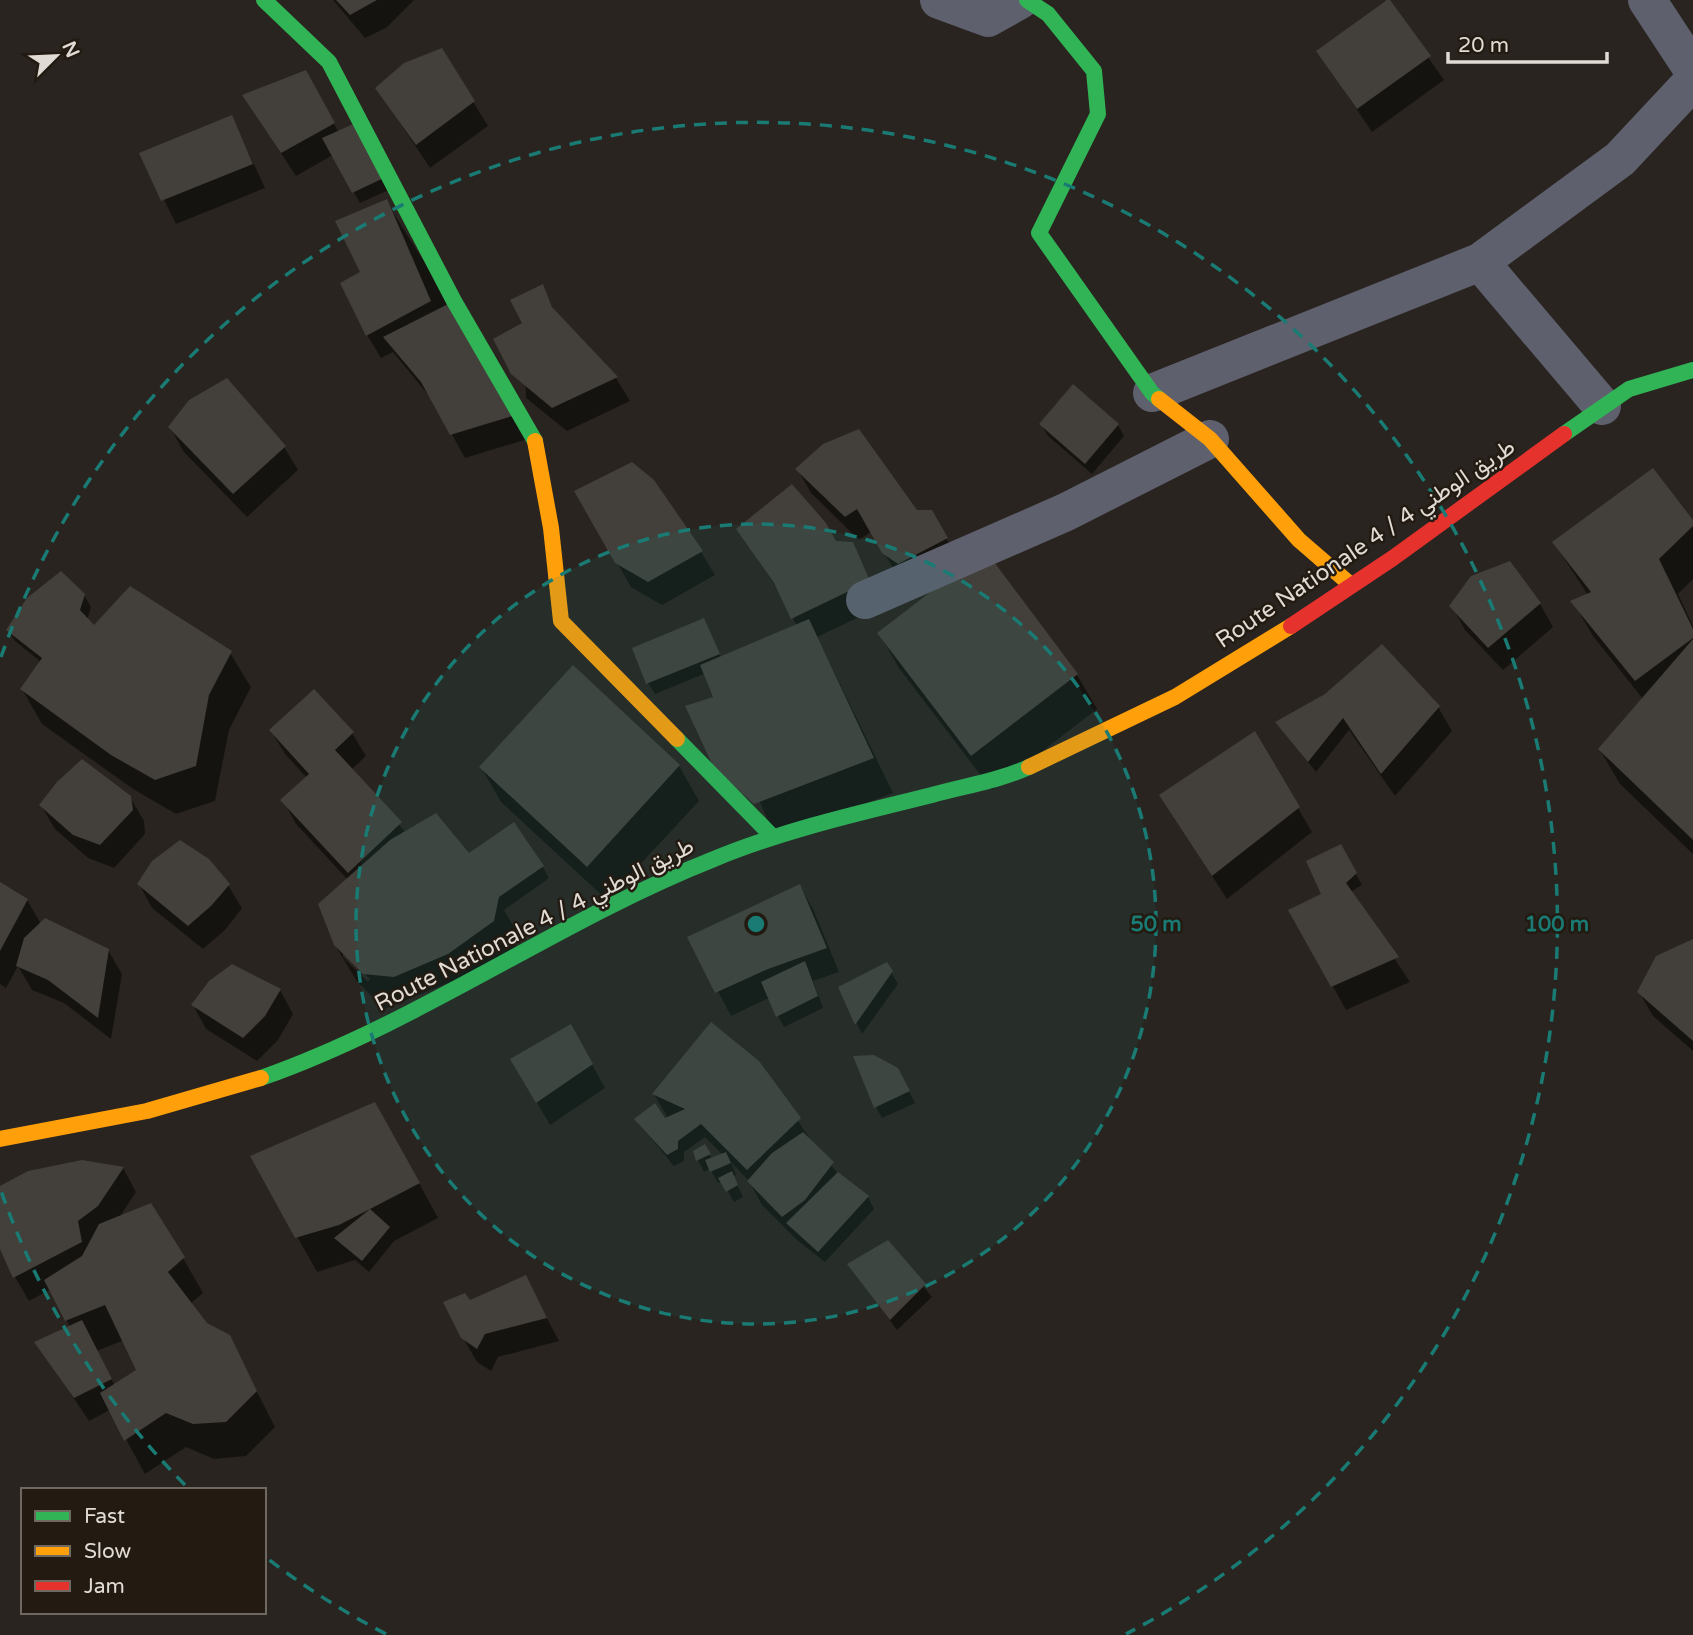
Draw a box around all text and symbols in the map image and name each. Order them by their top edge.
north arrow [21,21,91,91]
scale bar [1448,21,1607,65]
text: 20 m [1458,33,1509,58]
text: N [57,38,84,61]
street label: Route Nationale 4 / طريق الوطني 4 [1211,433,1523,658]
street label: Route Nationale 4 / طريق الوطني 4 [370,832,701,1021]
centre of rings [744,912,768,936]
text: 50 m [1130,912,1182,937]
text: 100 m [1525,912,1589,937]
legend [21,1488,266,1614]
text: Fast [84,1504,125,1529]
text: Slow [84,1539,132,1564]
text: Jam [84,1574,125,1599]

